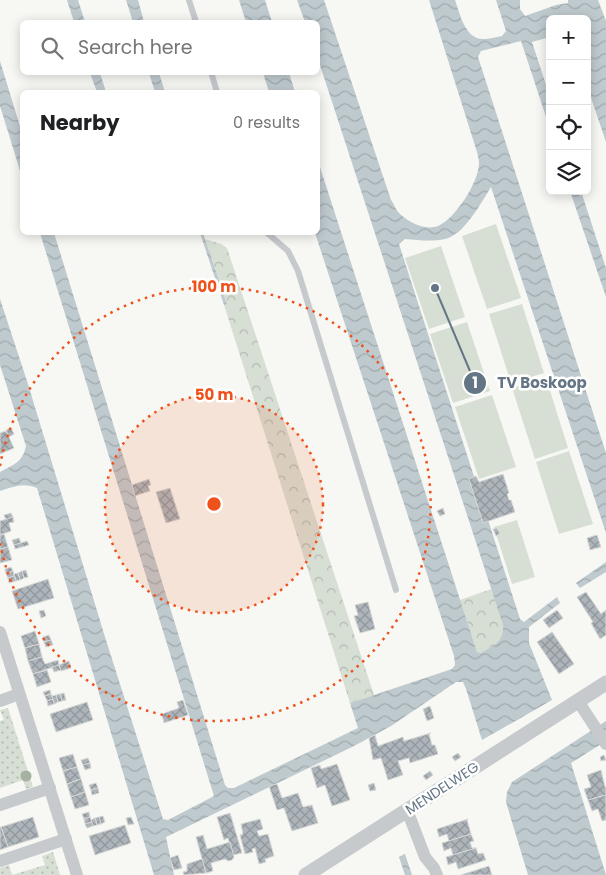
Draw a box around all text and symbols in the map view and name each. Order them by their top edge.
map controls [546,15,591,195]
button: + [546,15,591,60]
search box [20,20,320,75]
icon: search [38,34,66,62]
text: Search here [78,34,192,61]
button: − [546,60,591,105]
button: locate [546,105,591,150]
text: Nearby [40,108,120,137]
text: 0 results [233,111,300,134]
button: layers [546,150,591,195]
text: 100 m [192,276,236,297]
callout: TV Boskoop [462,368,597,398]
text: 1 [472,372,478,393]
text: TV Boskoop [497,372,587,393]
text: 50 m [195,384,233,405]
centre of rings [205,495,223,513]
street label: MENDELWEG [401,757,483,819]

